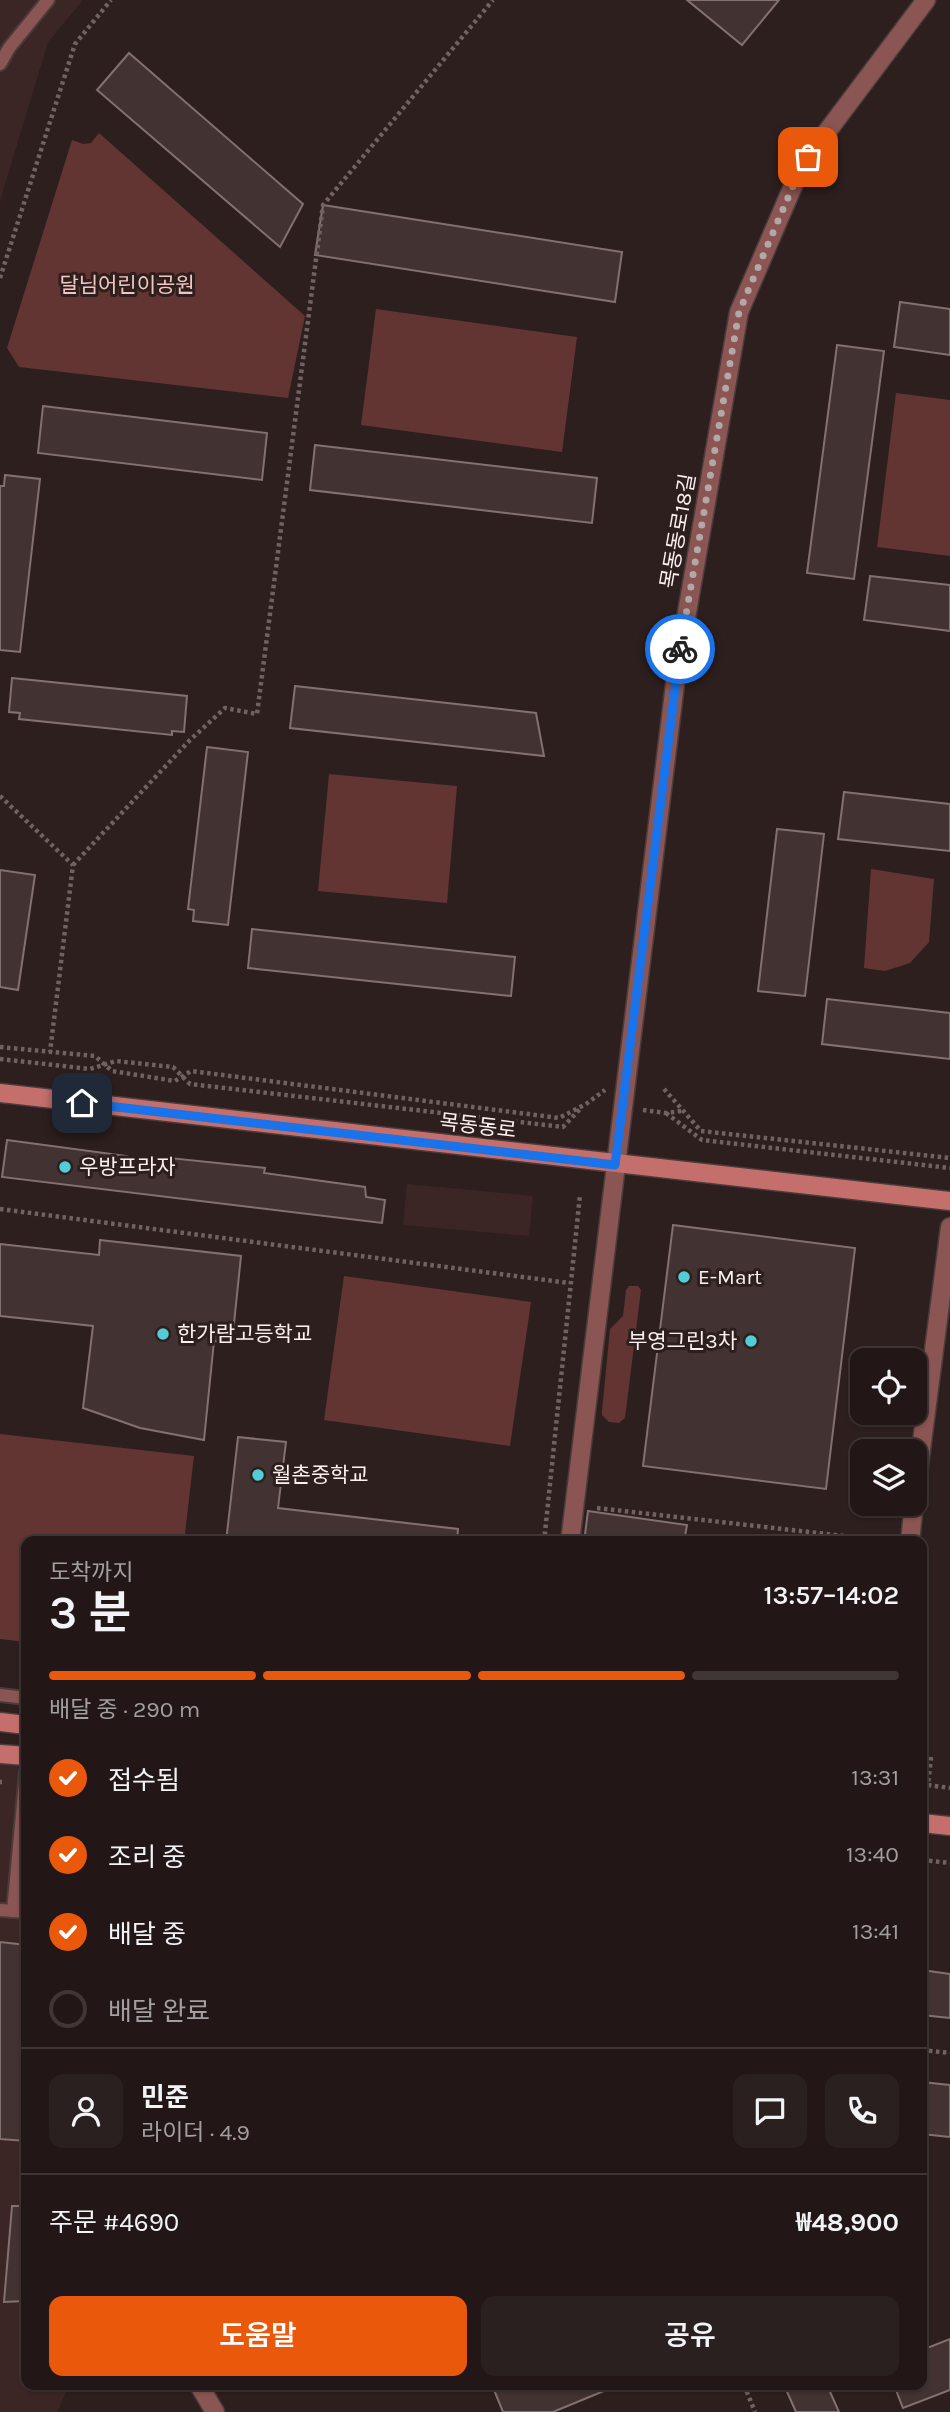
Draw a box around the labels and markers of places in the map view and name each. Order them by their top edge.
pin [778,127,838,187]
pin [52,1073,112,1133]
place label: 우방프라자 [79,1155,176,1179]
marker: 우방프라자 [57,1159,73,1175]
place label: E-Mart [698,1265,762,1289]
marker: E-Mart [676,1269,692,1285]
place label: 한가람고등학교 [177,1322,312,1346]
marker: 한가람고등학교 [155,1326,171,1342]
place label: 부영그린3차 [628,1329,737,1353]
marker: 부영그린3차 [743,1333,759,1349]
place label: 월촌중학교 [272,1463,369,1487]
marker: 월촌중학교 [250,1467,266,1483]

